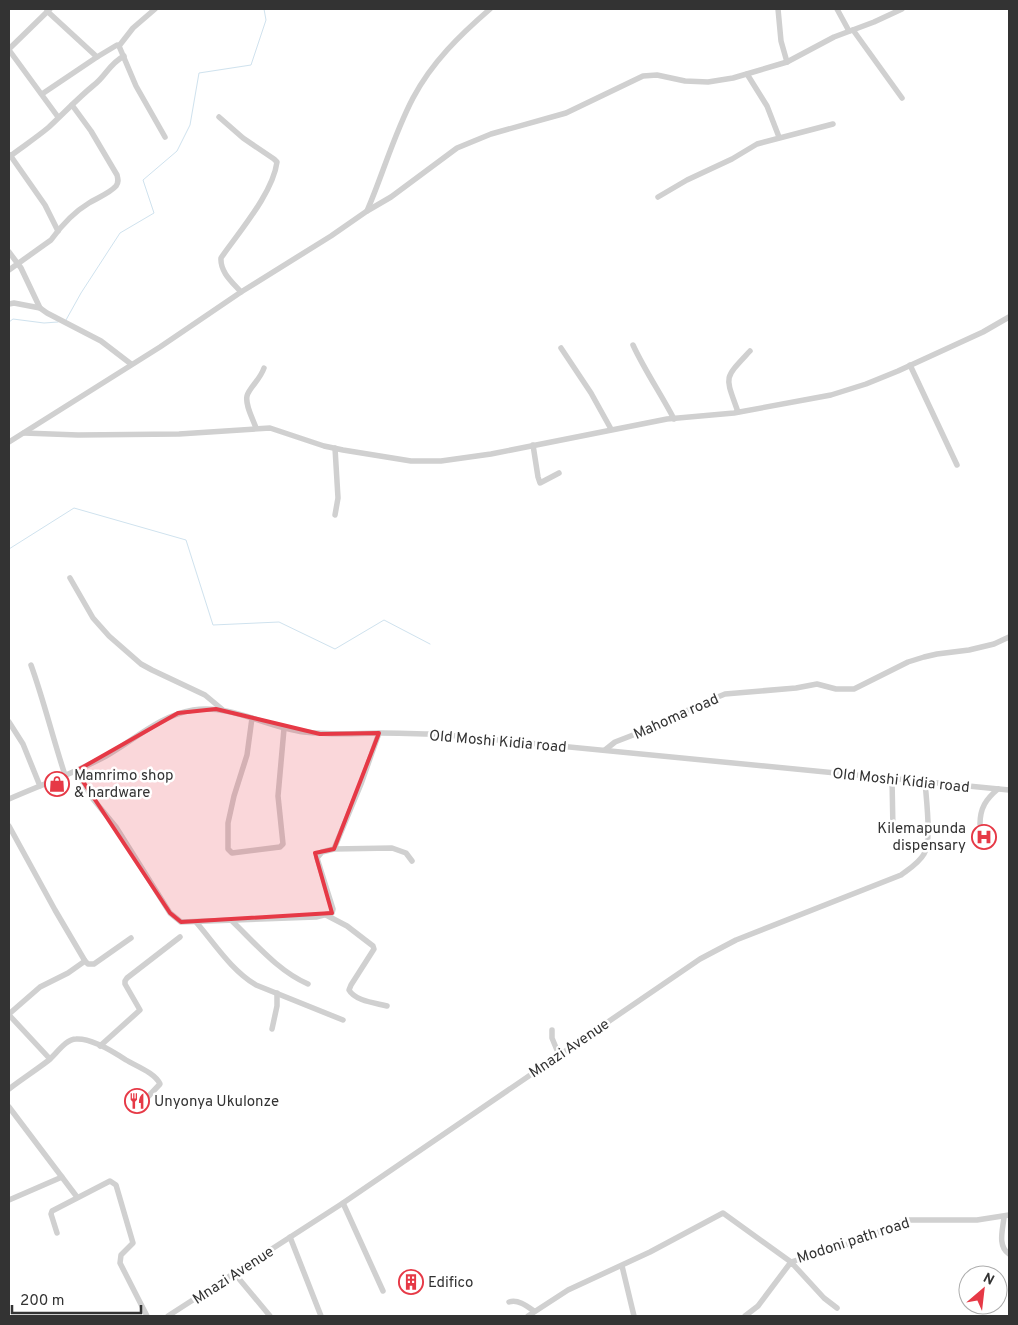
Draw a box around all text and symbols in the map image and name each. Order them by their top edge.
street label: Mahoma road [631,690,722,745]
street label: Old Moshi Kidia road [428,727,567,758]
street label: Old Moshi Kidia road [831,765,970,798]
place label: Mamrimo shop & hardware [74,767,173,803]
shop icon: Mamrimo shop & hardware [44,771,70,797]
place label: Kilemapunda dispensary [877,820,966,856]
hospital icon: Kilemapunda dispensary [971,824,997,850]
street label: Mnazi Avenue [526,1015,614,1083]
restaurant icon: Unyonya Ukulonze [124,1088,150,1114]
place label: Unyonya Ukulonze [154,1093,279,1112]
street label: Modoni path road [795,1214,912,1269]
street label: Mnazi Avenue [190,1243,278,1310]
north arrow [958,1265,1008,1315]
building icon: Edifico [398,1269,424,1295]
text: N [980,1270,997,1290]
place label: Edifico [428,1274,474,1293]
scale bar [12,1282,141,1314]
text: 200 m [20,1292,65,1311]

